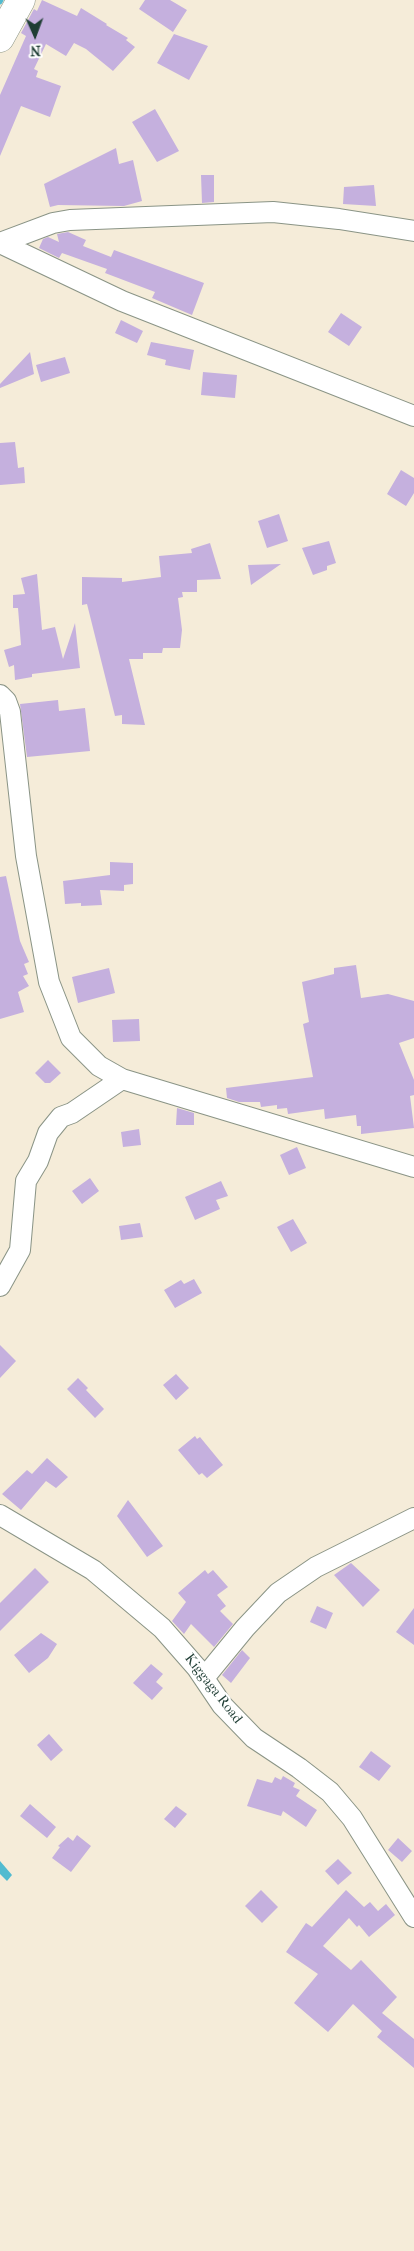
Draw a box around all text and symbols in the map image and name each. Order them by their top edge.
north arrow [10,10,60,60]
text: N [30,42,41,59]
street label: Kiggaga Road [181,1651,245,1727]

